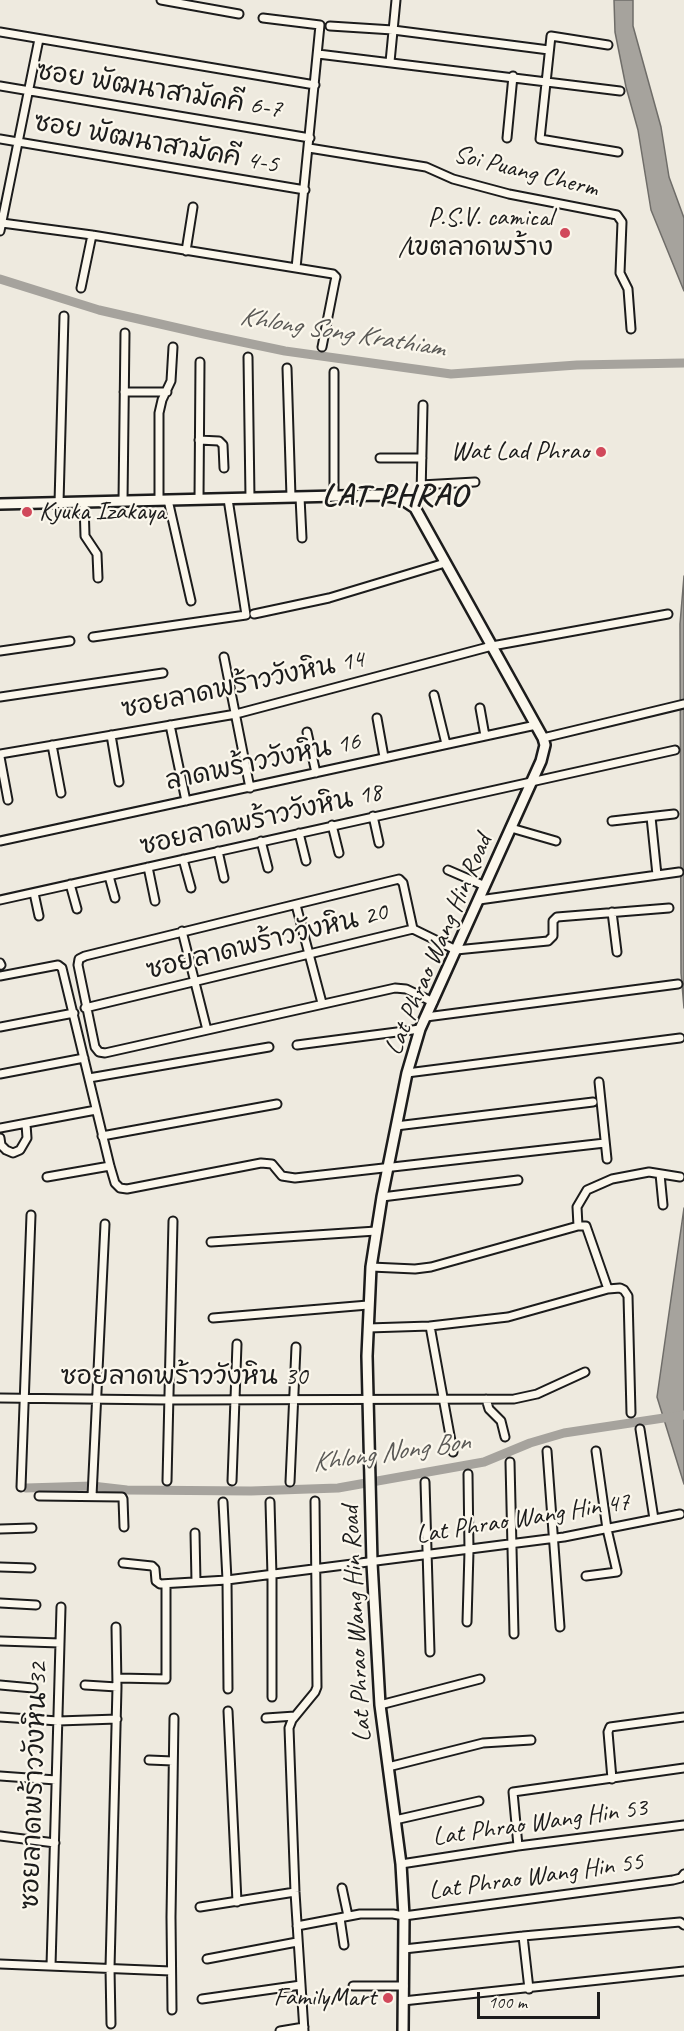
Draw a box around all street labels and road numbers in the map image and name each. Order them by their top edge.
street label: ซอย พัฒนาสามัคคี 6-7 [34,56,284,126]
street label: ซอย พัฒนาสามัคคี 4-5 [31,107,281,181]
street label: Soi Puang Cherm [450,139,602,205]
street label: ซอยลาดพร้าววังหิน 14 [119,644,367,726]
street label: ลาดพร้าววังหิน 16 [163,726,363,798]
street label: ซอยลาดพร้าววังหิน 18 [137,777,385,863]
street label: Lat Phrao Wang Hin Road [378,830,500,1060]
street label: ซอยลาดพร้าววังหิน 20 [143,897,391,987]
street label: ซอยลาดพร้าววังหิน 30 [60,1361,308,1393]
street label: Lat Phrao Wang Hin 47 [414,1487,632,1551]
street label: Lat Phrao Wang Hin Road [335,1505,379,1743]
street label: ซอยลาดพร้าววังหิน 32 [15,1662,55,1910]
street label: Lat Phrao Wang Hin 53 [431,1792,649,1854]
street label: Lat Phrao Wang Hin 55 [427,1846,645,1908]

